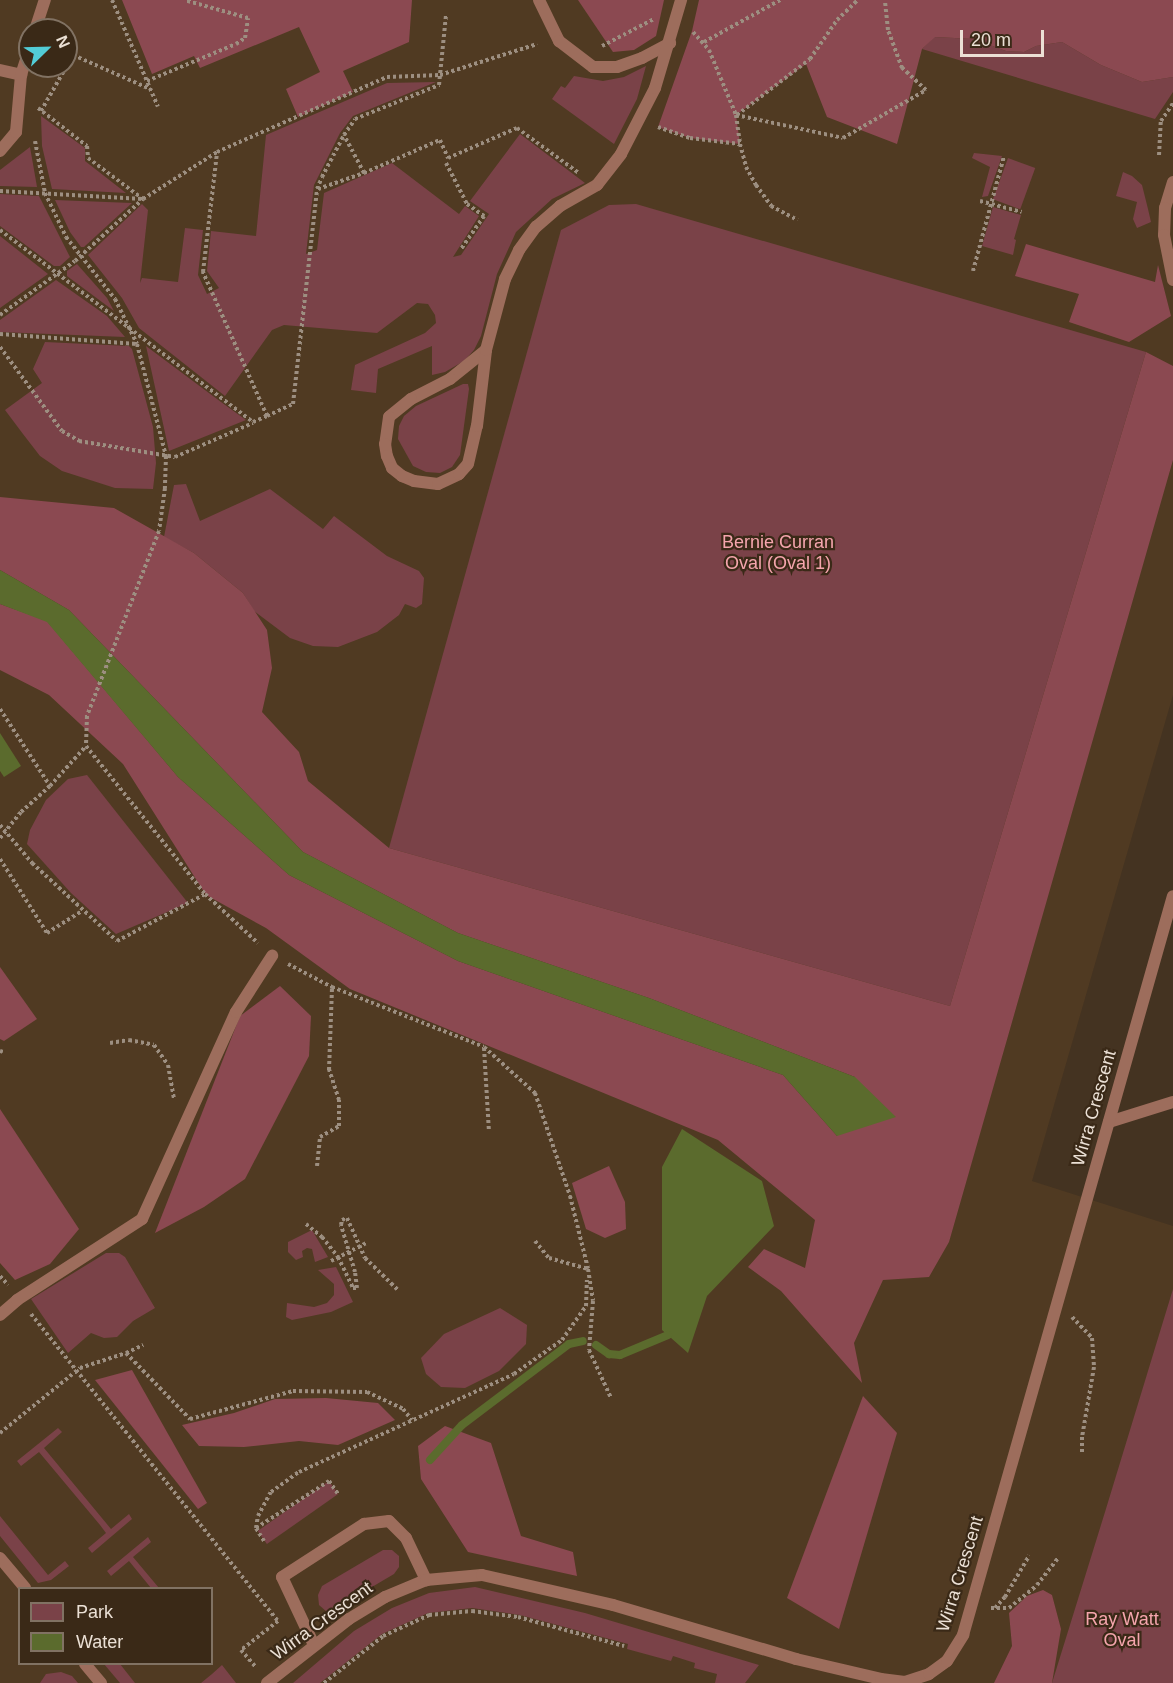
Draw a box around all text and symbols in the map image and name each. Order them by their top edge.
north arrow [18,18,78,78]
scale bar [963,18,1047,56]
text: 20 m [971,30,1011,50]
text: N [53,33,73,50]
park label: Bernie Curran Oval (Oval 1) [722,532,834,574]
street label: Wirra Crescent [1067,1047,1121,1169]
street label: Wirra Crescent [932,1513,988,1635]
street label: Wirra Crescent [267,1577,377,1665]
legend [18,1587,213,1665]
text: Park [76,1602,113,1622]
park label: Ray Watt Oval [1085,1609,1159,1652]
text: Water [76,1632,123,1652]

